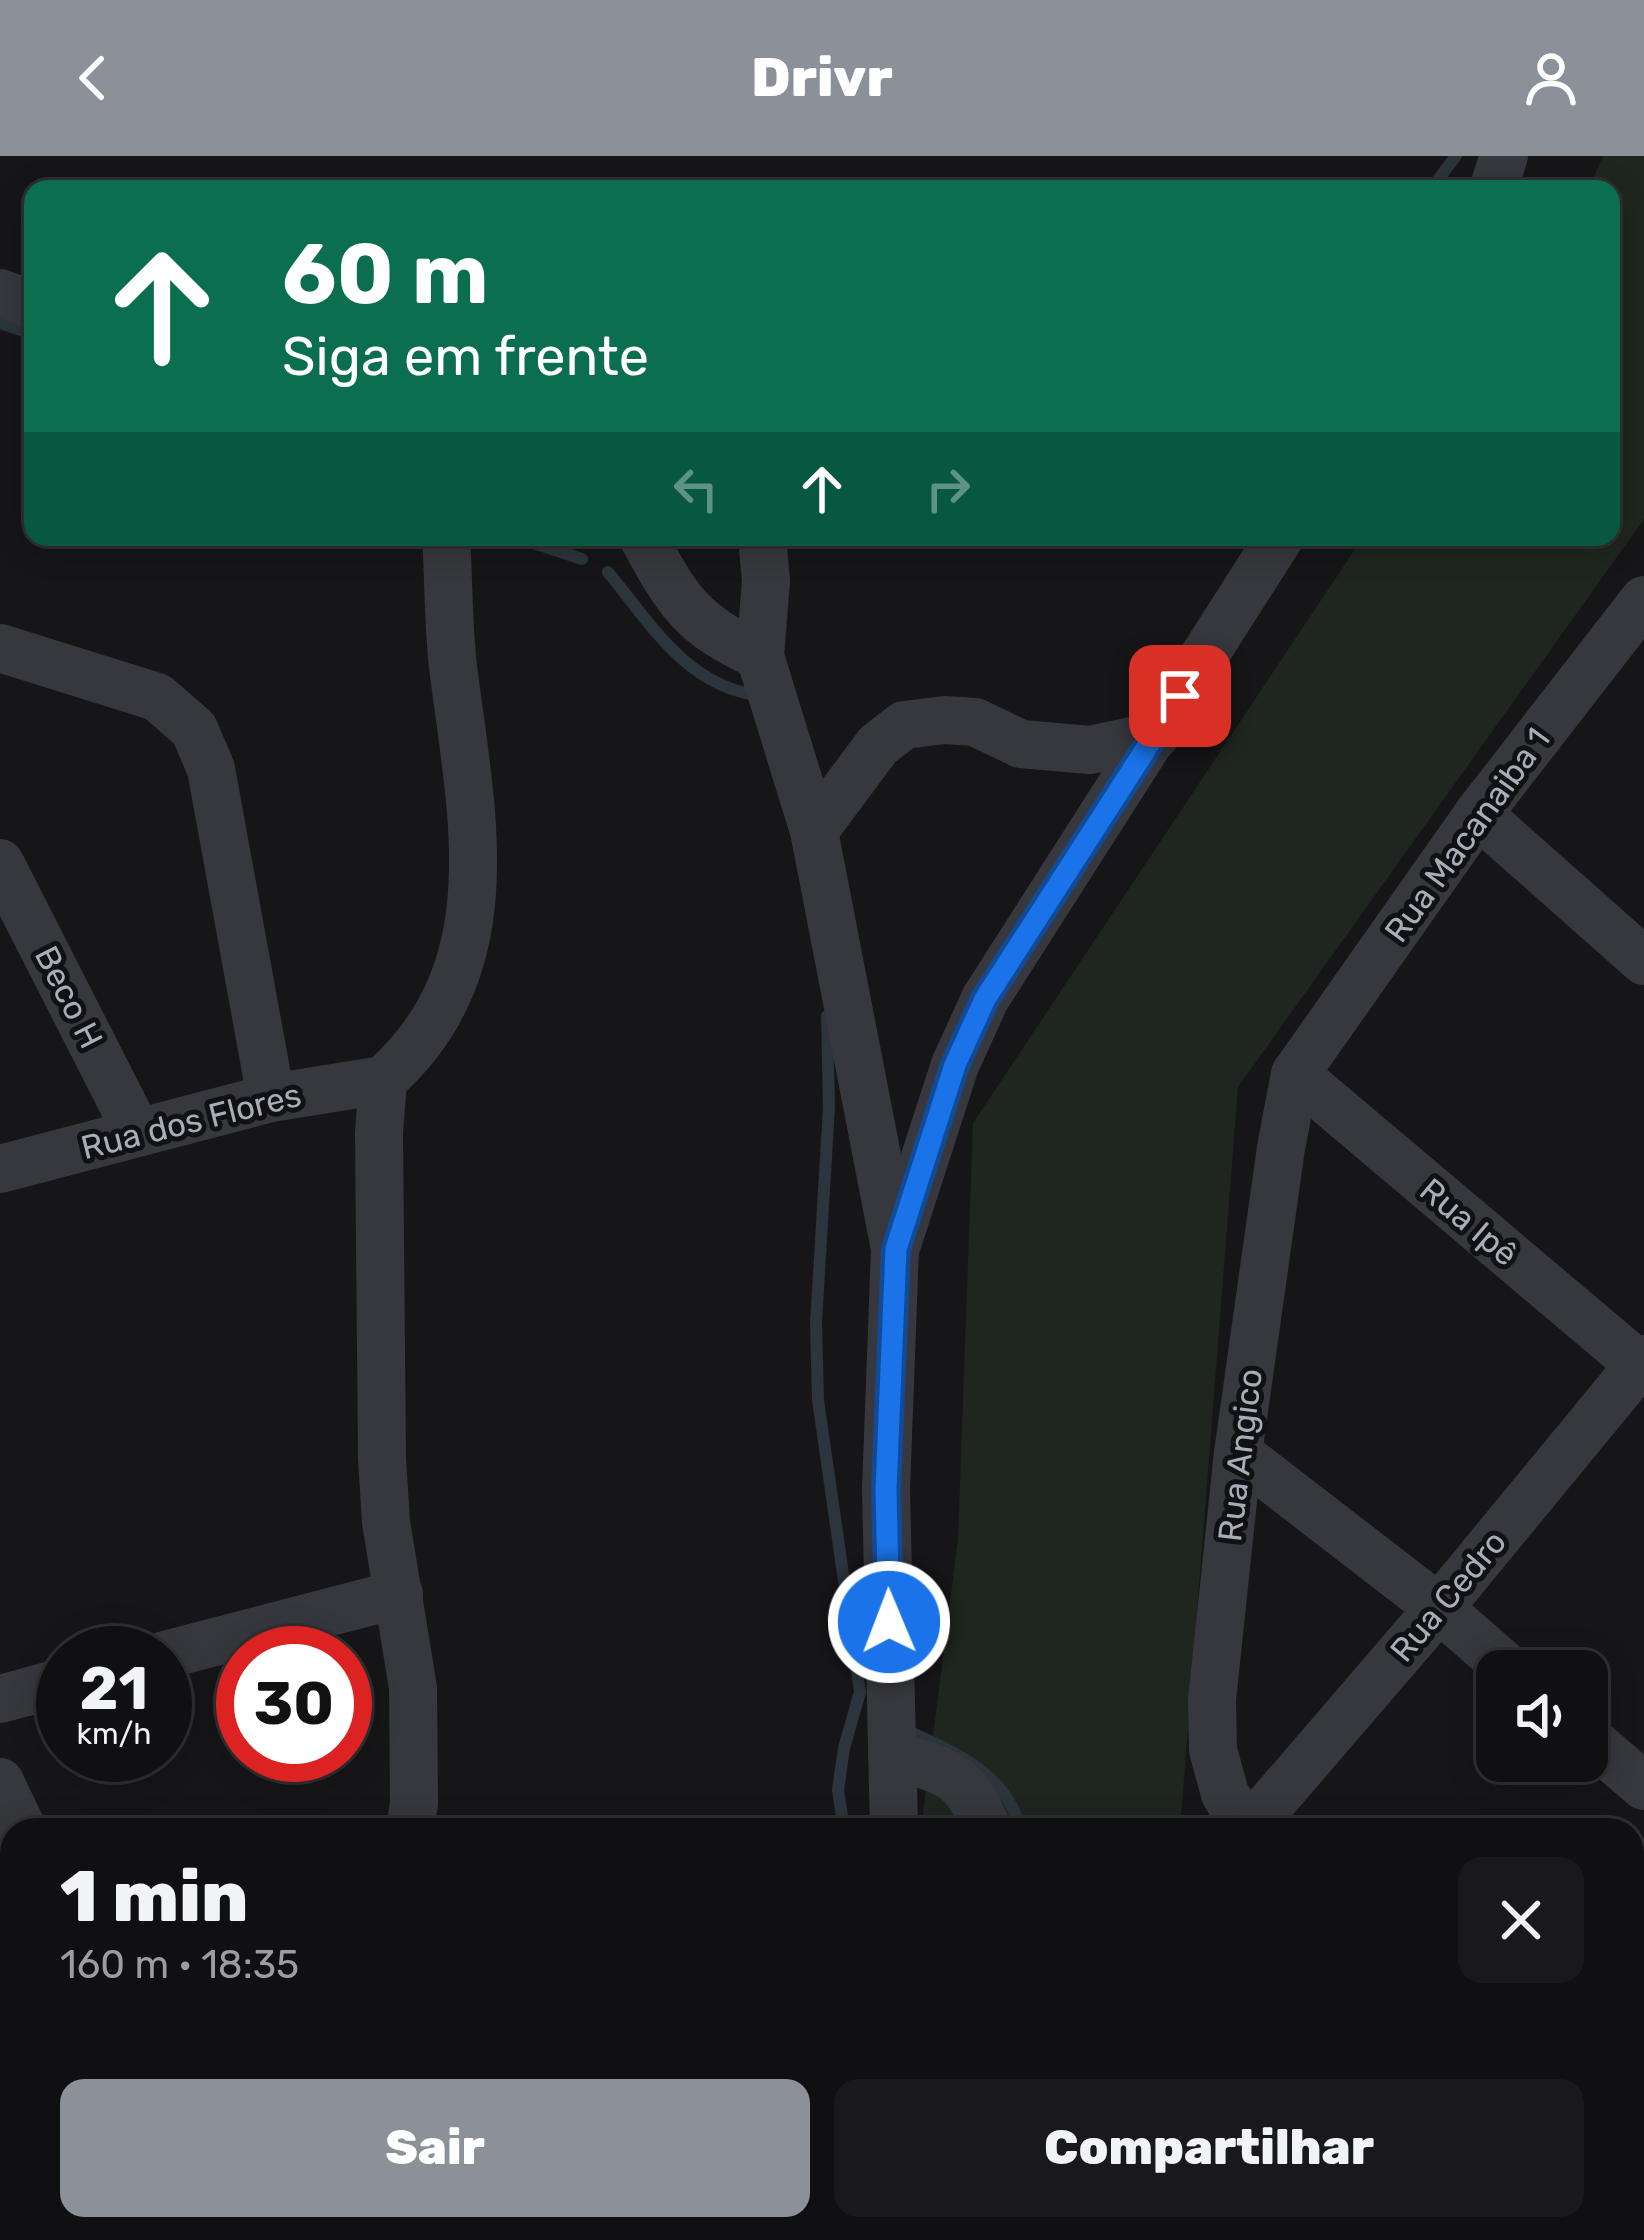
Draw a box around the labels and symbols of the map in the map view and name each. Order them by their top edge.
pin [1129,645,1231,747]
street label: Rua Macanaiba 1 [1376,720,1558,950]
street label: Beco H [27,939,111,1055]
street label: Rua dos Flores [77,1075,305,1167]
street label: Rua Ipê [1412,1170,1526,1274]
street label: Rua Angico [1210,1366,1270,1544]
street label: Rua Cedro [1382,1523,1514,1669]
position arrow [826,1559,952,1685]
speed limit sign: 30 [216,1626,372,1782]

